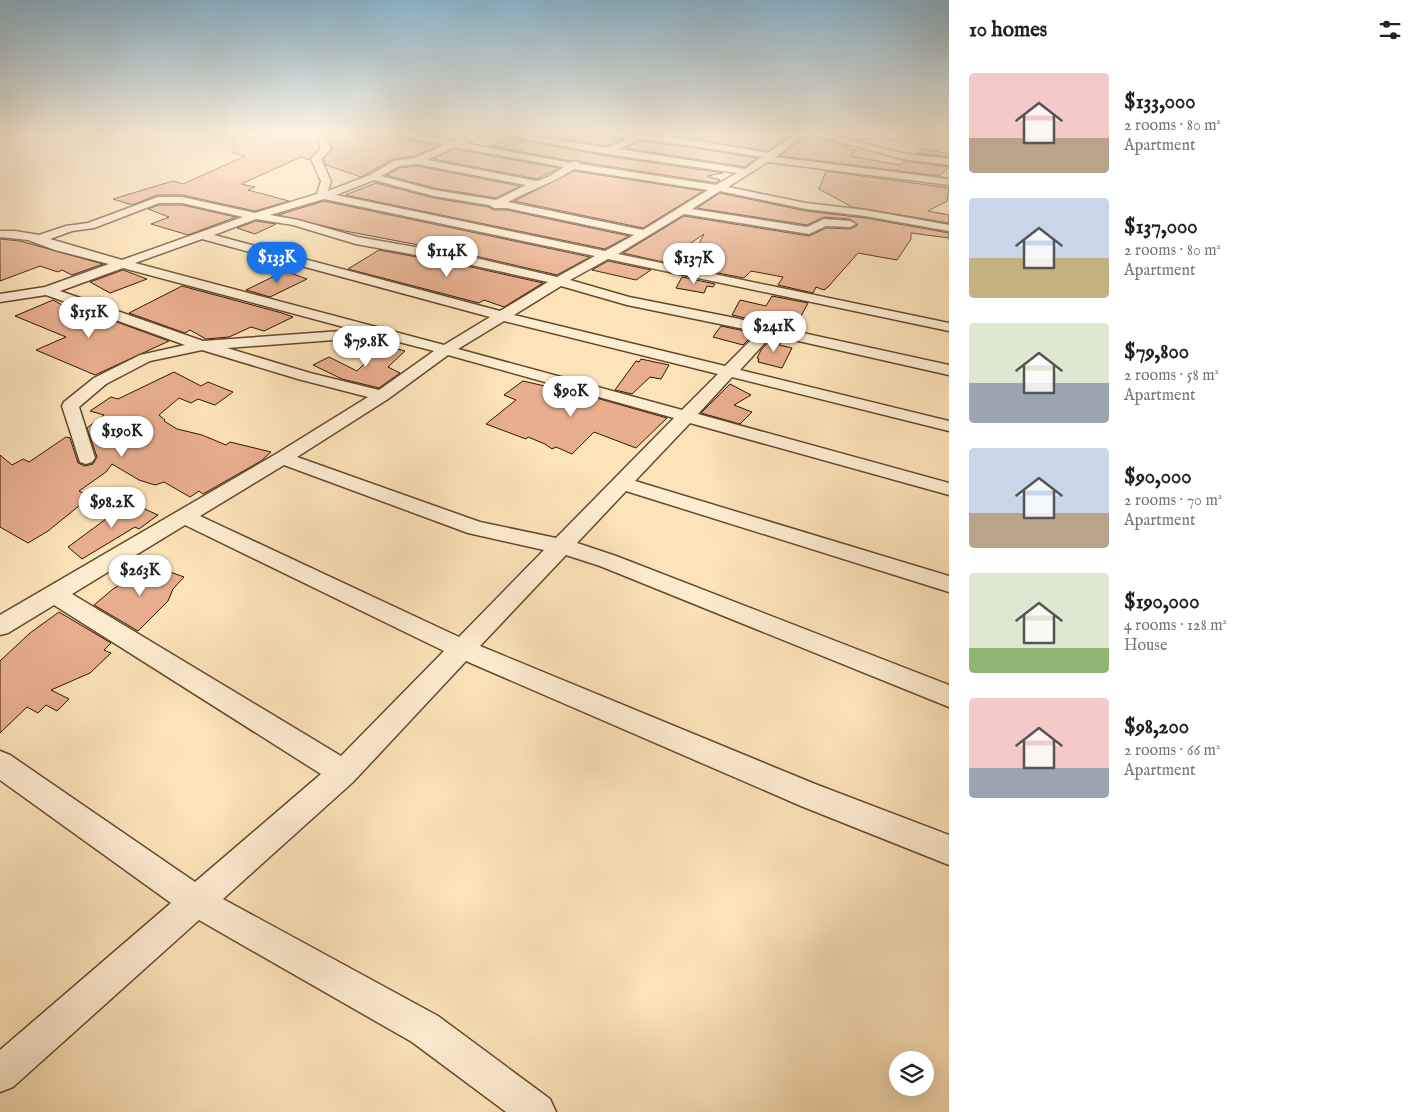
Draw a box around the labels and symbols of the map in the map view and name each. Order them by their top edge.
pin: $114K [412,236,482,278]
pin: $133K [242,242,312,284]
pin: $137K [659,242,729,285]
pin: $151K [54,296,124,339]
pin: $241K [739,310,809,353]
pin: $79.8K [325,326,407,368]
pin: $90K [541,376,601,418]
pin: $190K [87,416,157,458]
pin: $98.2K [71,486,153,529]
pin: $263K [105,554,175,597]

